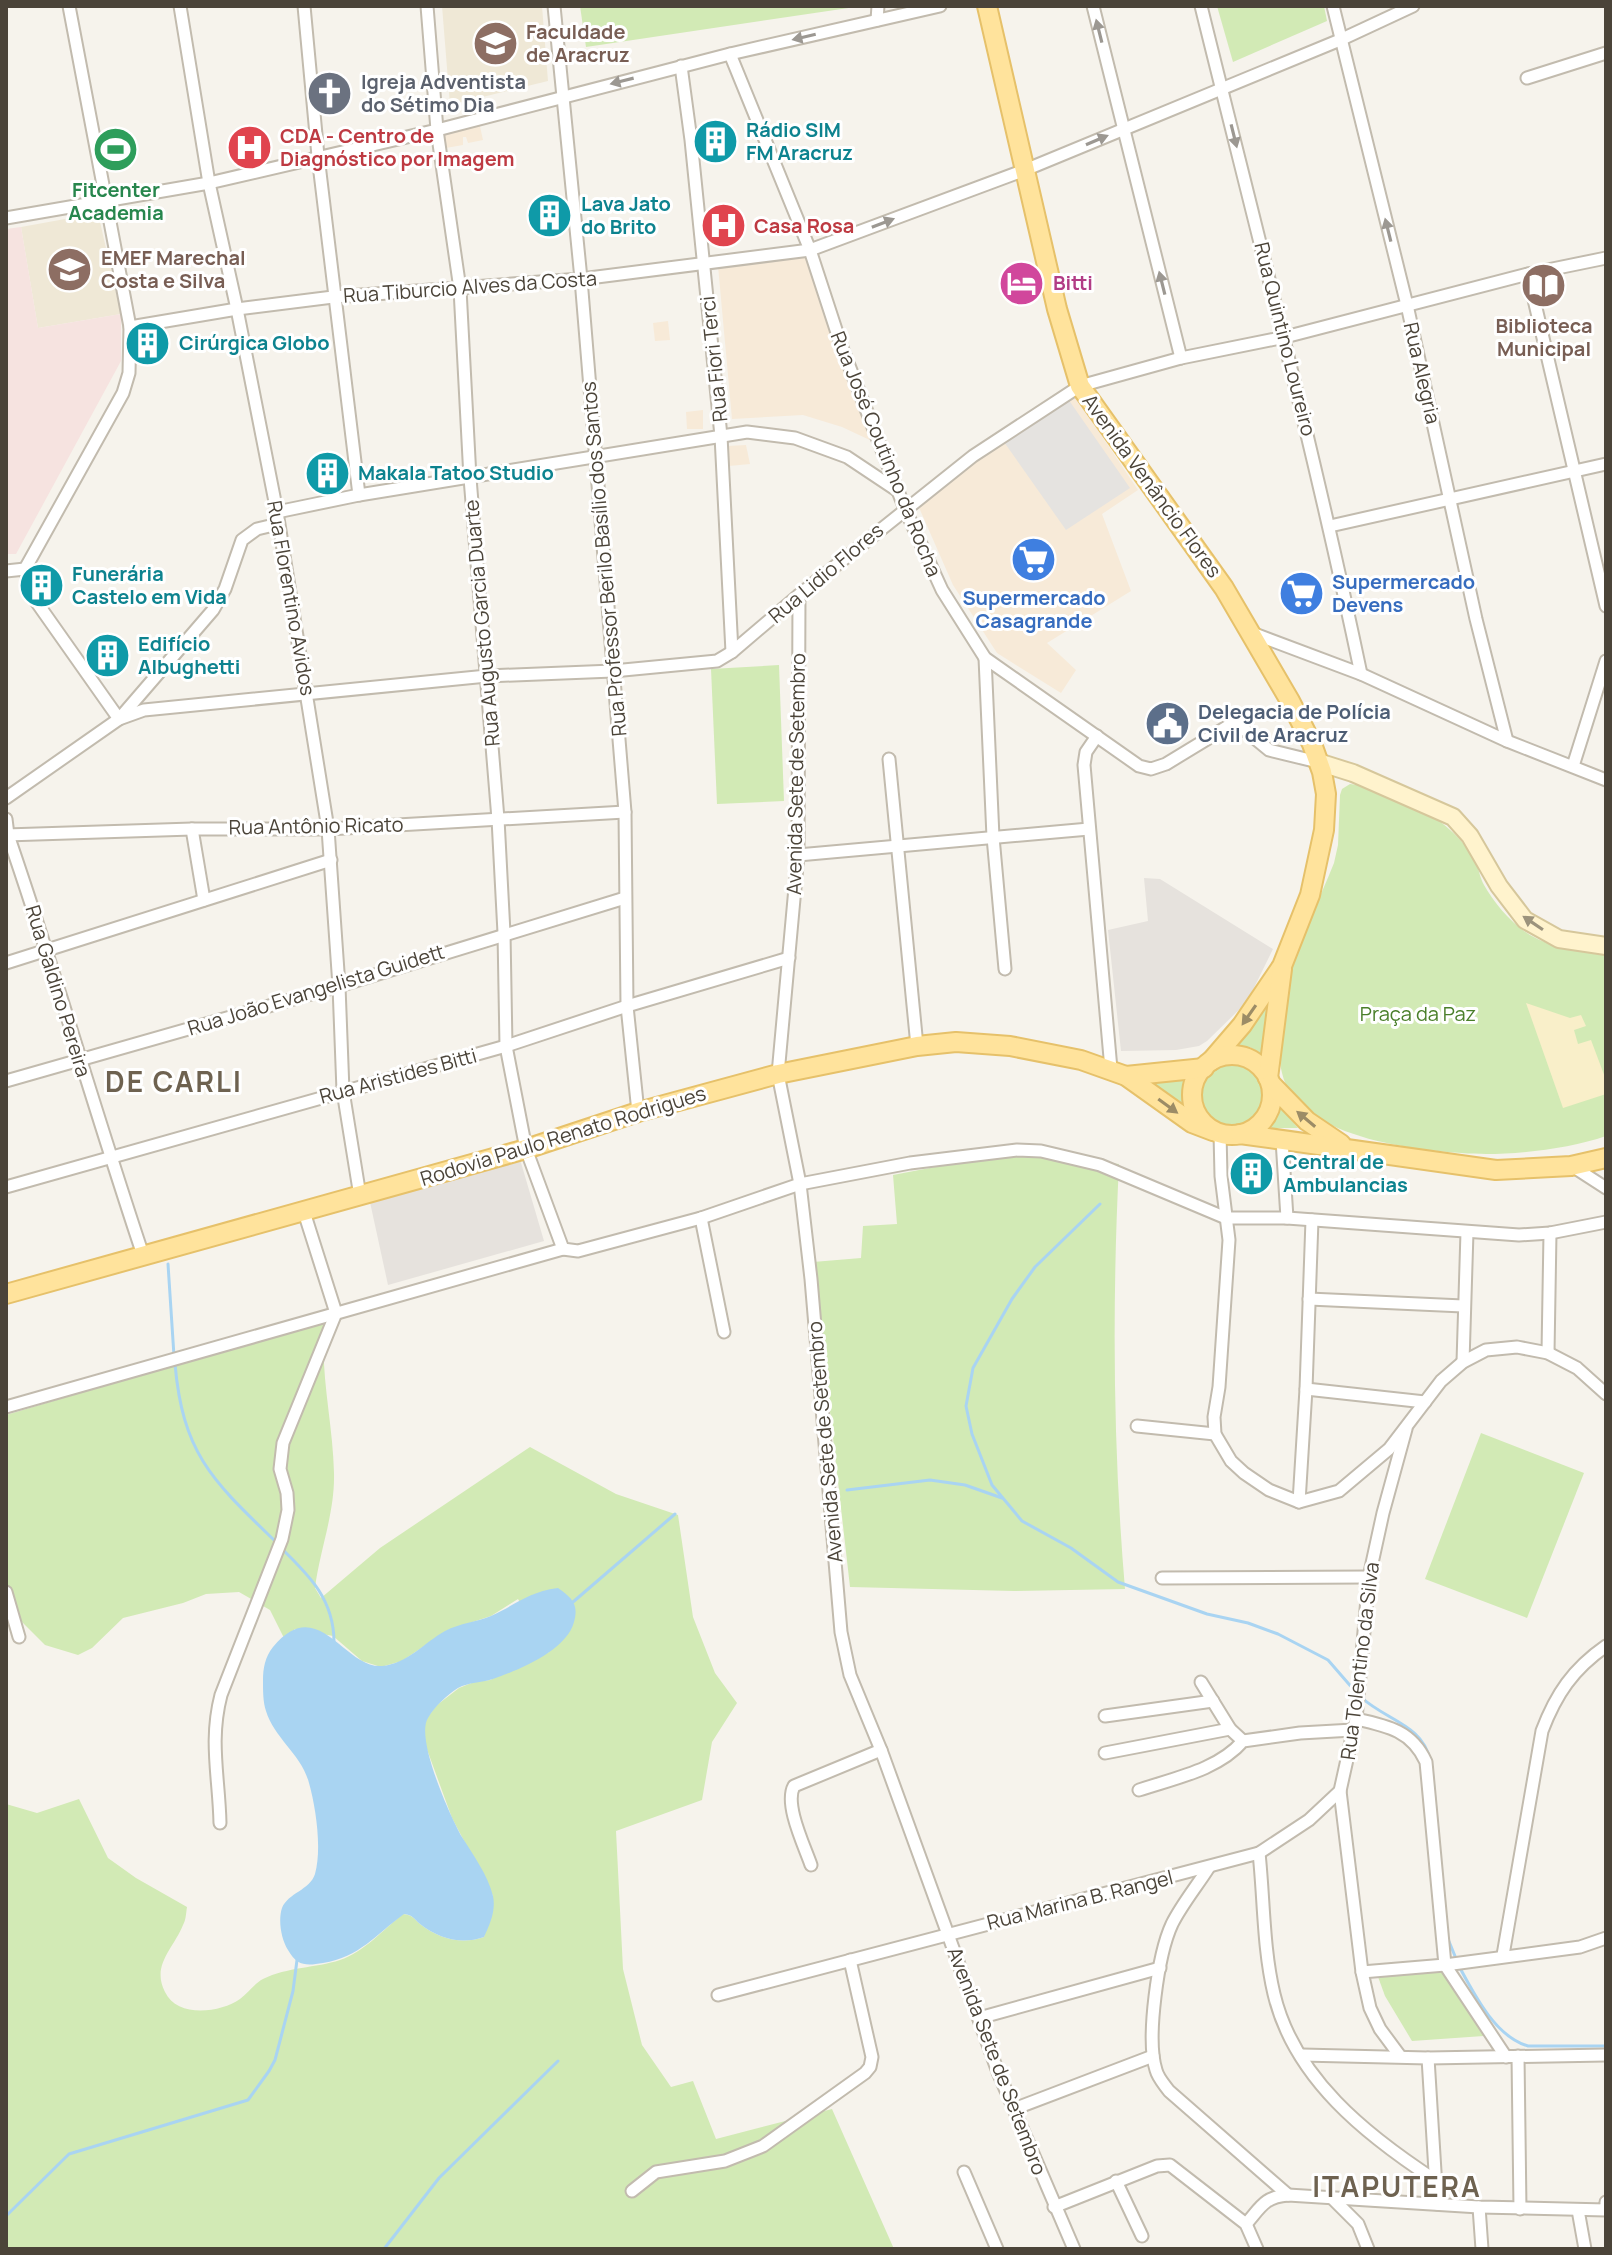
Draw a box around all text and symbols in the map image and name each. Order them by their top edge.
place label: Faculdade de Aracruz [526,18,630,68]
one-way arrow [1092,18,1104,43]
school or university icon: Faculdade de Aracruz [471,19,519,67]
one-way arrow [791,31,816,44]
place label: Igreja Adventista do Sétimo Dia [361,68,526,118]
church icon: Igreja Adventista do Sétimo Dia [306,69,354,117]
one-way arrow [610,75,635,88]
place label: Rádio SIM FM Aracruz [746,116,853,166]
building icon: Rádio SIM FM Aracruz [691,117,739,165]
place label: CDA - Centro de Diagnóstico por Imagem [280,122,514,172]
hospital icon: CDA - Centro de Diagnóstico por Imagem [225,123,273,171]
one-way arrow [1228,124,1240,149]
sports icon: Fitcenter Academia [92,126,140,174]
one-way arrow [1085,133,1109,146]
place label: Fitcenter Academia [68,176,164,226]
place label: Lava Jato do Brito [581,190,671,240]
building icon: Lava Jato do Brito [526,192,574,240]
hospital icon: Casa Rosa [699,202,747,250]
place label: Casa Rosa [754,212,854,239]
one-way arrow [871,216,895,229]
one-way arrow [1381,217,1393,242]
street label: Rua Quintino Loureiro [1248,239,1323,439]
place label: EMEF Marechal Costa e Silva [101,244,246,294]
school or university icon: EMEF Marechal Costa e Silva [46,246,94,294]
hotel icon: Bitti [998,259,1046,307]
library icon: Biblioteca Municipal [1520,262,1568,310]
street label: Rua Tiburcio Alves da Costa [342,264,598,309]
place label: Bitti [1053,269,1093,296]
one-way arrow [1155,270,1167,295]
street label: Rua Fiori Terci [693,295,734,423]
place label: Biblioteca Municipal [1495,312,1593,362]
building icon: Cirúrgica Globo [124,319,172,367]
street label: Rua Alegria [1398,319,1447,426]
street label: Rua José Coutinho da Rocha [825,327,948,581]
place label: Cirúrgica Globo [179,329,330,356]
street label: Rua Professor Berilo Basílio dos Santos [575,380,632,738]
street label: Avenida Venâncio Flores [1077,389,1228,583]
building icon: Makala Tatoo Studio [303,449,351,497]
place label: Makala Tatoo Studio [358,459,554,486]
street label: Rua Florentino Avidos [261,498,322,698]
street label: Rua Augusto Garcia Duarte [457,499,506,748]
street label: Rua Lidio Flores [762,516,889,629]
supermarket icon: Supermercado Casagrande [1010,535,1058,583]
place label: Funerária Castelo em Vida [72,560,227,610]
building icon: Funerária Castelo em Vida [17,561,65,609]
place label: Supermercado Devens [1332,568,1475,618]
supermarket icon: Supermercado Devens [1277,569,1325,617]
place label: Supermercado Casagrande [962,584,1106,634]
place label: Edifício Albughetti [138,630,240,680]
building icon: Edifício Albughetti [83,632,131,680]
street label: Avenida Sete de Setembro [780,653,811,895]
place label: Delegacia de Polícia Civil de Aracruz [1198,698,1391,748]
public building icon: Delegacia de Polícia Civil de Aracruz [1143,699,1191,747]
street label: Rua Antônio Ricato [228,810,404,841]
street label: Rua Galdino Pereira [19,901,98,1080]
one-way arrow [1522,917,1544,931]
street label: Rua João Evangelista Guidett [184,938,448,1041]
park label: Praça da Paz [1360,1000,1476,1027]
one-way arrow [1242,1005,1257,1026]
street label: Rua Aristides Bitti [316,1042,480,1109]
district label: DE CARLI [105,1062,243,1100]
street label: Rodovia Paulo Renato Rodrigues [417,1079,709,1192]
one-way arrow [1158,1098,1179,1113]
one-way arrow [1296,1111,1316,1128]
place label: Central de Ambulancias [1283,1148,1408,1198]
building icon: Central de Ambulancias [1228,1150,1276,1198]
street label: Avenida Sete de Setembro [800,1320,848,1564]
street label: Rua Tolentino da Silva [1334,1560,1385,1762]
street label: Rua Marina B. Rangel [984,1863,1176,1936]
street label: Avenida Sete de Setembro [941,1943,1054,2179]
district label: ITAPUTERA [1312,2167,1482,2205]

